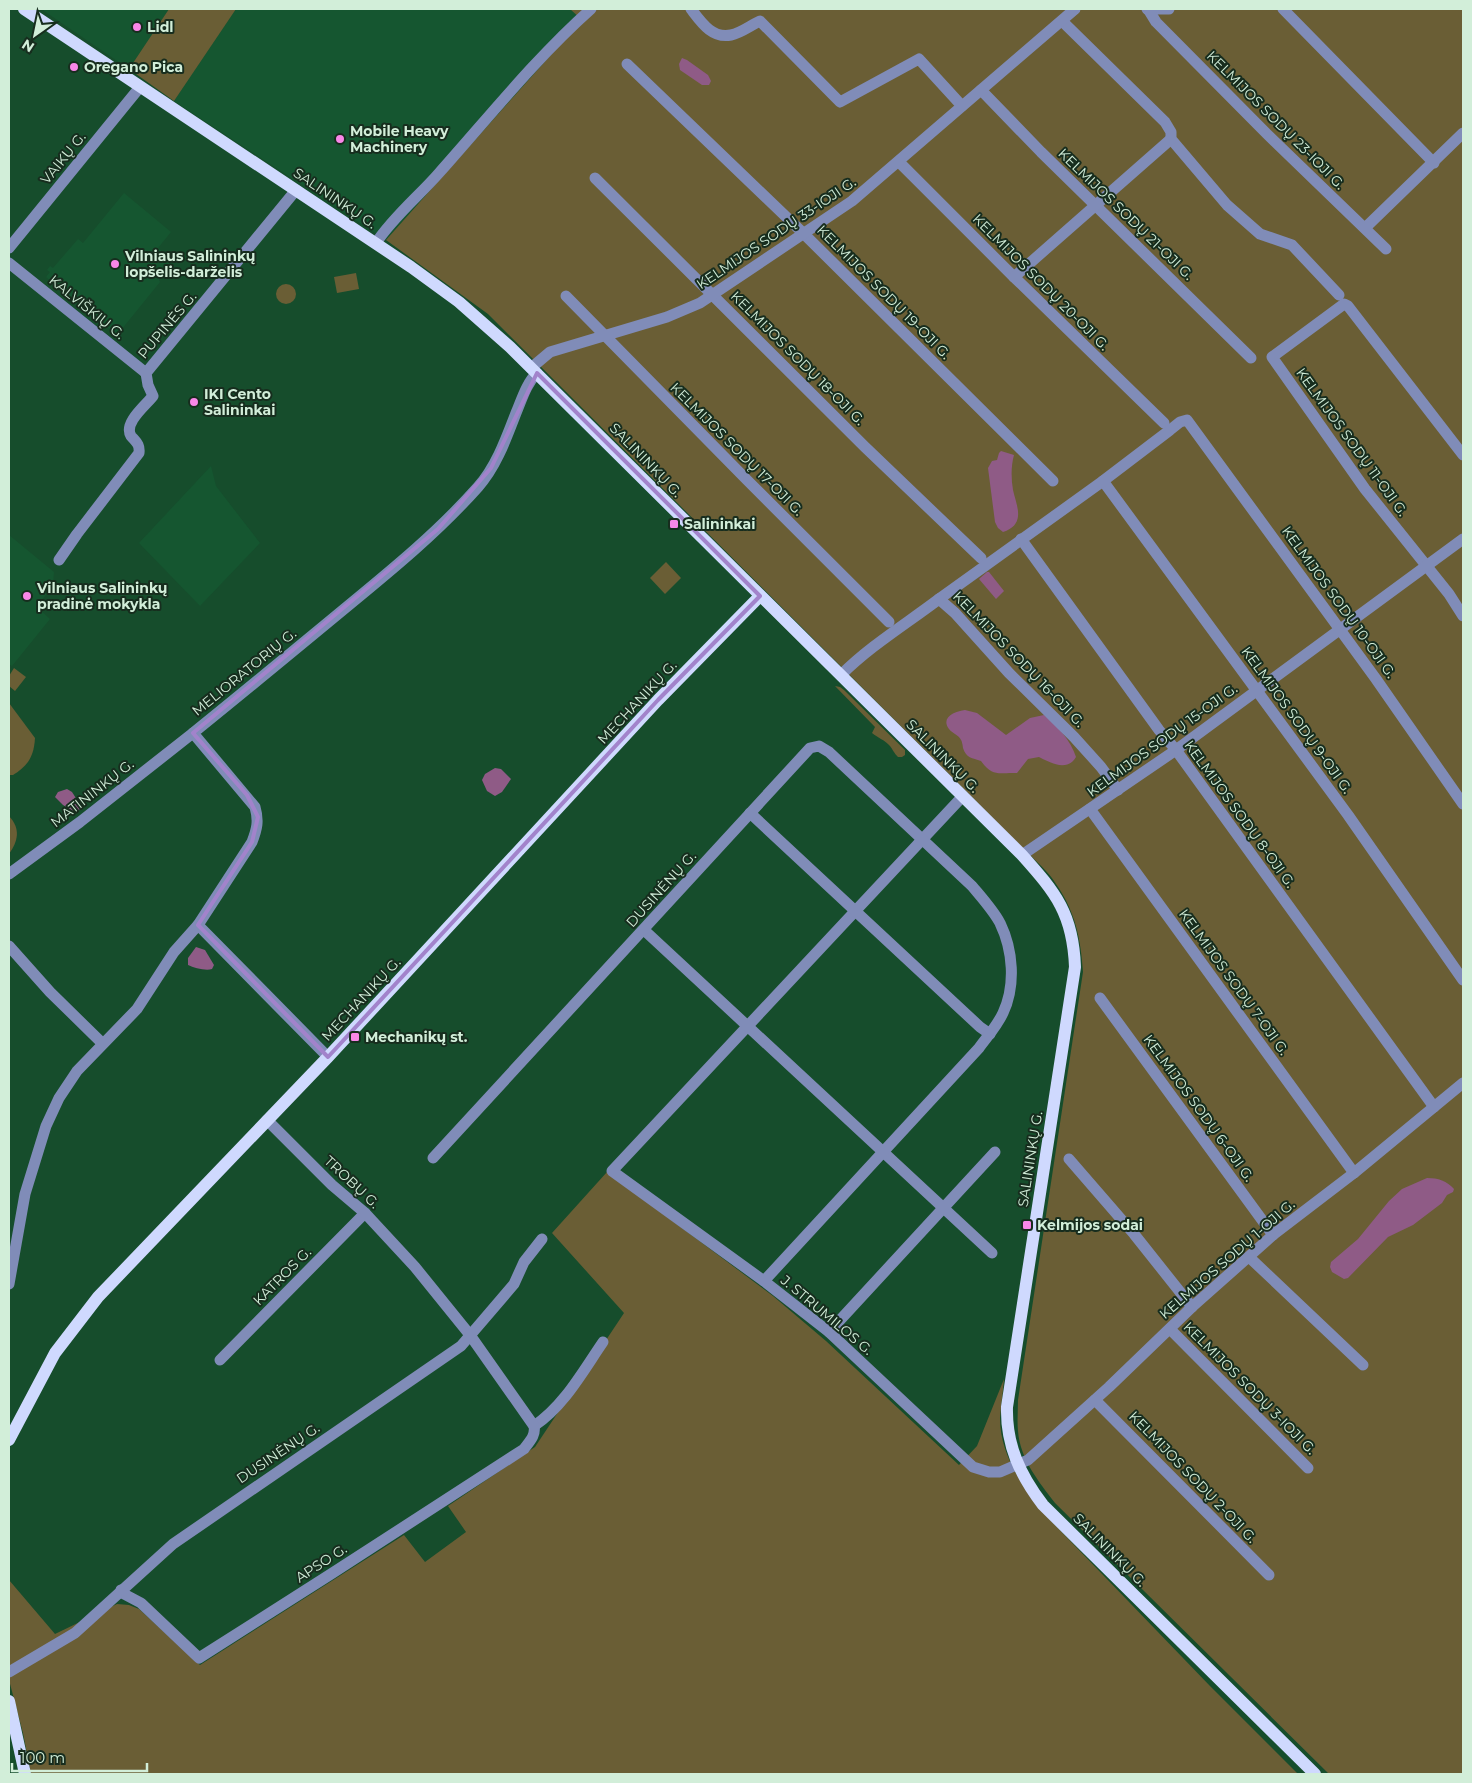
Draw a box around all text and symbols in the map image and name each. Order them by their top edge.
north arrow [10,10,60,60]
place label: Lidl [147,18,174,36]
marker: Lidl [131,21,143,33]
text: N [18,35,38,57]
street label: KELMIJOS SODŲ 23-IOJI G. [1203,47,1349,193]
place label: Oregano Pica [84,58,183,76]
marker: Oregano Pica [68,61,80,73]
place label: Mobile Heavy Machinery [350,122,449,156]
street label: VAIKŲ G. [36,128,90,188]
marker: Mobile Heavy Machinery [334,133,346,145]
street label: KELMIJOS SODŲ 21-OJI G. [1054,144,1198,284]
street label: SALININKŲ G. [290,164,380,232]
street label: KELMIJOS SODŲ 33-IOJI G. [693,173,859,293]
street label: KELMIJOS SODŲ 20-OJI G. [969,210,1113,354]
street label: KELMIJOS SODŲ 19-OJI G. [813,221,955,363]
place label: Vilniaus Salininkų lopšelis-darželis [124,247,256,281]
marker: Vilniaus Salininkų lopšelis-darželis [109,258,121,270]
street label: KALVIŠKIŲ G. [45,271,129,343]
street label: KELMIJOS SODŲ 18-OJI G. [727,287,869,429]
street label: PUPINĖS G. [134,288,200,362]
street label: KELMIJOS SODŲ 11-OJI G. [1292,364,1412,520]
street label: KELMIJOS SODŲ 17-OJI G. [667,379,807,519]
place label: IKI Cento Salininkai [204,385,275,419]
marker: IKI Cento Salininkai [188,396,200,408]
street label: SALININKŲ G. [606,419,686,501]
place label: Salininkai [684,515,755,533]
marker: Salininkai [668,518,680,530]
street label: KELMIJOS SODŲ 10-OJI G. [1278,523,1400,681]
place label: Vilniaus Salininkų pradinė mokykla [36,579,168,613]
street label: KELMIJOS SODŲ 16-OJI G. [949,587,1089,731]
marker: Vilniaus Salininkų pradinė mokykla [21,590,33,602]
street label: MELIORATORIŲ G. [188,624,300,720]
street label: KELMIJOS SODŲ 9-OJI G. [1238,643,1356,797]
street label: MECHANIKŲ G. [594,656,680,748]
street label: KELMIJOS SODŲ 15-OJI G. [1083,679,1241,801]
street label: SALININKŲ G. [902,715,984,797]
street label: KELMIJOS SODŲ 8-OJI G. [1181,737,1300,891]
street label: MATININKŲ G. [47,755,137,831]
street label: DUSINĖNŲ G. [622,847,700,931]
street label: KELMIJOS SODŲ 7-OJI G. [1175,905,1293,1059]
street label: MECHANIKŲ G. [318,953,404,1045]
place label: Mechanikų st. [365,1028,468,1046]
marker: Mechanikų st. [349,1031,361,1043]
street label: KELMIJOS SODŲ 6-OJI G. [1140,1031,1258,1185]
street label: SALININKŲ G. [1014,1110,1046,1208]
street label: TROBŲ G. [321,1152,383,1212]
street label: KELMIJOS SODŲ 1-OJI G. [1156,1195,1298,1323]
place label: Kelmijos sodai [1037,1216,1143,1234]
marker: Kelmijos sodai [1021,1219,1033,1231]
street label: KATROS G. [249,1243,315,1309]
street label: J. STRUMILOS G. [776,1271,877,1359]
street label: KELMIJOS SODŲ 3-IOJI G. [1180,1318,1320,1458]
street label: KELMIJOS SODŲ 2-OJI G. [1125,1407,1261,1547]
street label: DUSINĖNŲ G. [233,1419,323,1487]
street label: SALININKŲ G. [1069,1509,1151,1591]
street label: APSO G. [292,1540,350,1586]
scale bar [12,1740,148,1772]
text: 100 m [20,1748,65,1767]

